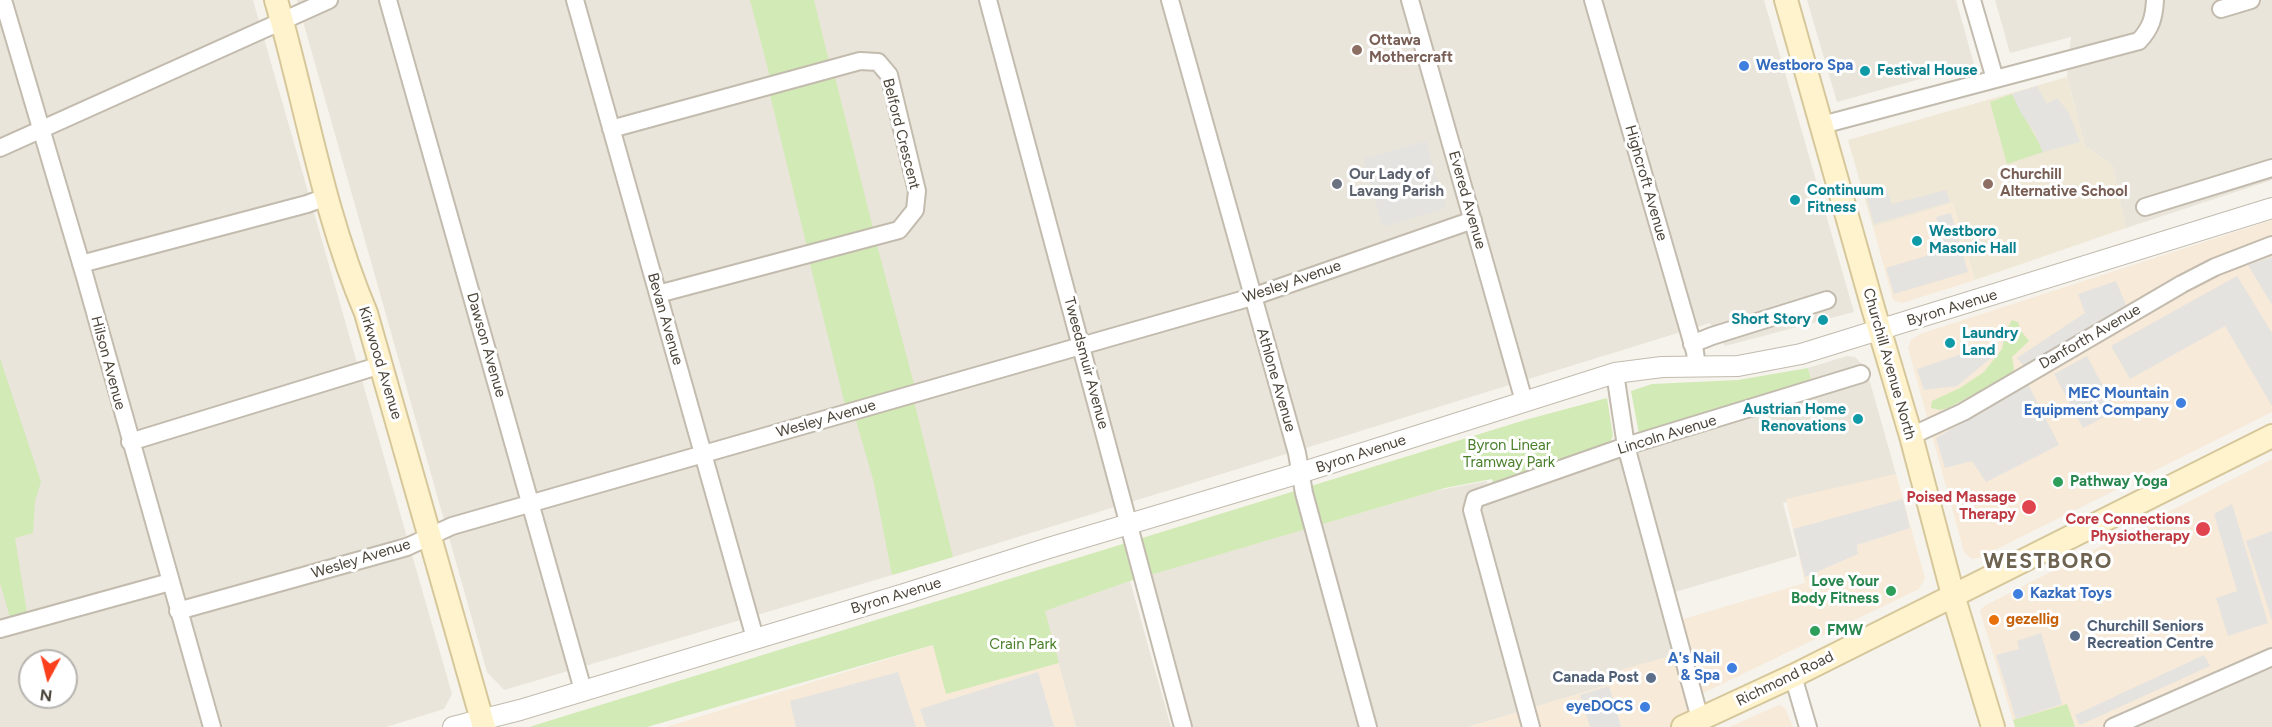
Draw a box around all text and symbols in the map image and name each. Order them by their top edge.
place label: Ottawa Mothercraft [1369,32,1453,67]
marker: Ottawa Mothercraft [1350,43,1364,57]
place label: Westboro Spa [1756,57,1853,75]
marker: Westboro Spa [1737,59,1751,73]
place label: Festival House [1877,62,1978,80]
marker: Festival House [1858,64,1872,78]
street label: Belford Crescent [879,77,923,191]
street label: Highcroft Avenue [1621,123,1671,243]
street label: Evered Avenue [1444,149,1490,251]
place label: Our Lady of Lavang Parish [1349,166,1444,201]
place label: Churchill Alternative School [2000,166,2128,201]
marker: Our Lady of Lavang Parish [1330,177,1344,191]
marker: Churchill Alternative School [1981,177,1995,191]
place label: Continuum Fitness [1807,182,1884,217]
marker: Continuum Fitness [1788,193,1802,207]
place label: Westboro Masonic Hall [1929,223,2016,258]
marker: Westboro Masonic Hall [1910,234,1924,248]
street label: Wesley Avenue [1241,257,1343,307]
street label: Bevan Avenue [643,271,687,367]
street label: Churchill Avenue North [1859,286,1919,442]
street label: Byron Avenue [1905,286,1999,330]
street label: Dawson Avenue [462,291,510,399]
street label: Tweedsmuir Avenue [1060,295,1112,431]
street label: Danforth Avenue [2036,301,2144,373]
street label: Kirkwood Avenue [354,304,406,422]
place label: Short Story [1731,311,1811,329]
marker: Short Story [1816,313,1830,327]
street label: Hilson Avenue [87,314,129,412]
place label: Laundry Land [1962,325,2018,360]
street label: Athlone Avenue [1253,326,1299,434]
marker: Laundry Land [1943,336,1957,350]
place label: MEC Mountain Equipment Company [2024,385,2169,420]
street label: Wesley Avenue [774,396,878,442]
marker: MEC Mountain Equipment Company [2174,396,2188,410]
place label: Austrian Home Renovations [1743,401,1846,436]
street label: Lincoln Avenue [1615,411,1719,459]
marker: Austrian Home Renovations [1851,412,1865,426]
street label: Byron Avenue [1314,431,1408,477]
park label: Byron Linear Tramway Park [1463,437,1555,472]
place label: Pathway Yoga [2070,473,2168,491]
marker: Pathway Yoga [2051,475,2065,489]
place label: Poised Massage Therapy [1907,489,2016,524]
marker: Poised Massage Therapy [2020,498,2038,516]
place label: Core Connections Physiotherapy [2066,511,2190,546]
marker: Core Connections Physiotherapy [2194,520,2212,538]
street label: Wesley Avenue [309,535,413,583]
district label: WESTBORO [1983,549,2113,575]
place label: Love Your Body Fitness [1791,573,1879,608]
street label: Byron Avenue [849,574,943,618]
marker: Love Your Body Fitness [1884,584,1898,598]
place label: Kazkat Toys [2030,585,2112,603]
marker: Kazkat Toys [2011,587,2025,601]
place label: gezellig [2006,611,2059,629]
marker: gezellig [1987,613,2001,627]
place label: Churchill Seniors Recreation Centre [2087,618,2214,653]
place label: FMW [1827,622,1863,640]
marker: FMW [1808,624,1822,638]
marker: Churchill Seniors Recreation Centre [2068,629,2082,643]
park label: Crain Park [989,636,1057,654]
street label: Richmond Road [1733,648,1837,710]
north arrow [18,649,78,709]
place label: A's Nail & Spa [1668,650,1720,685]
marker: A's Nail & Spa [1725,661,1739,675]
place label: Canada Post [1552,669,1639,687]
marker: Canada Post [1644,671,1658,685]
text: N [39,685,53,706]
place label: eyeDOCS [1566,698,1633,716]
marker: eyeDOCS [1638,700,1652,714]

